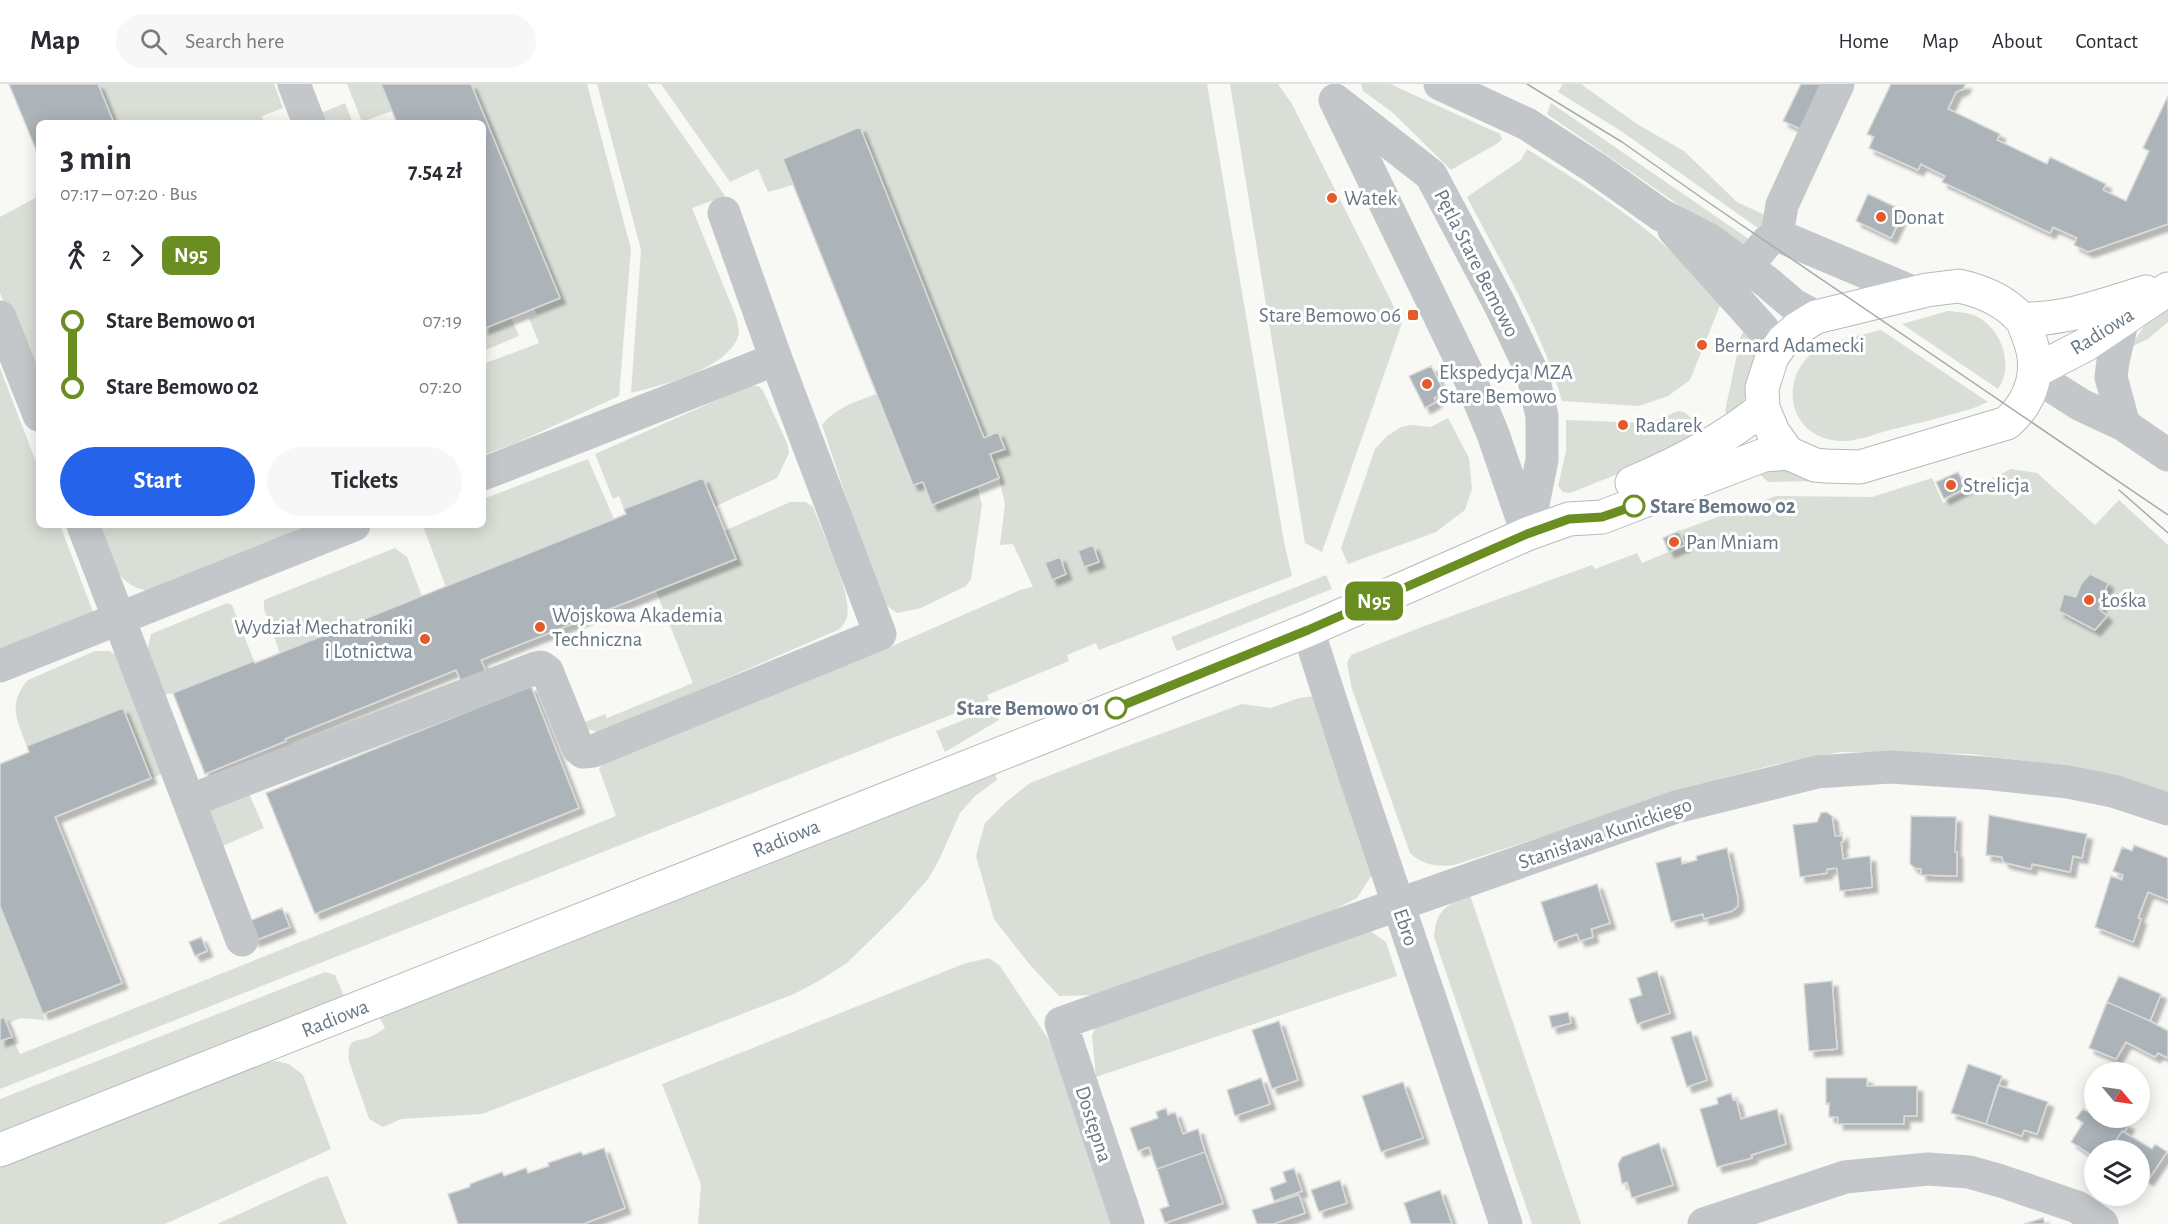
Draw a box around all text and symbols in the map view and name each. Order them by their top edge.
search box [116,14,536,68]
icon: search [137,25,170,58]
text: Map [30,27,80,55]
text: Search here [185,30,284,52]
text: Home [1838,31,1889,52]
text: Map [1922,31,1959,52]
text: About [1992,31,2042,52]
text: Contact [2075,31,2138,52]
text: 3 min [60,143,132,176]
text: 7.54 zł [408,160,462,182]
text: 07:17 – 07:20 · Bus [60,184,197,204]
street label: Pętla Stare Bemowo [1430,186,1523,340]
place label: Watek [1344,188,1397,209]
marker: Watek [1325,191,1339,205]
place label: Donat [1893,207,1944,228]
marker: Donat [1874,210,1888,224]
icon: walk [60,239,93,272]
icon: forward [120,239,153,272]
text: 2 [102,245,111,265]
text: N95 [174,245,208,266]
street label: Radiowa [2067,304,2138,359]
place label: Stare Bemowo 06 [1259,305,1401,326]
marker: Stare Bemowo 06 [1406,308,1420,322]
text: Stare Bemowo 01 [106,310,256,332]
text: 07:19 [422,311,462,331]
place label: Bernard Adamecki [1714,335,1864,356]
marker: Bernard Adamecki [1695,338,1709,352]
place label: Ekspedycja MZA Stare Bemowo [1439,362,1573,407]
text: Stare Bemowo 02 [106,376,259,398]
text: 07:20 [419,377,462,397]
marker: Ekspedycja MZA Stare Bemowo [1420,377,1434,391]
place label: Radarek [1635,415,1703,436]
marker: Radarek [1616,418,1630,432]
button: Start [60,447,255,516]
button: Tickets [267,447,462,516]
place label: Strelicja [1963,475,2030,496]
marker: Strelicja [1944,478,1958,492]
marker: Stare Bemowo 02 [1623,495,1645,517]
place label: Stare Bemowo 02 [1650,496,1796,517]
place label: Pan Mniam [1686,532,1779,553]
marker: Pan Mniam [1667,535,1681,549]
line badge: N95 [1340,582,1408,620]
place label: Łośka [2101,590,2147,611]
text: N95 [1357,591,1391,612]
marker: Łośka [2082,593,2096,607]
place label: Wojskowa Akademia Techniczna [552,605,723,650]
place label: Wydział Mechatroniki i Lotnictwa [234,617,413,662]
marker: Wojskowa Akademia Techniczna [533,620,547,634]
marker: Wydział Mechatroniki i Lotnictwa [418,632,432,646]
marker: Stare Bemowo 01 [1105,697,1127,719]
place label: Stare Bemowo 01 [957,698,1100,719]
street label: Stanisława Kunickiego [1516,794,1695,873]
street label: Radiowa [750,815,823,861]
street label: Ebro [1389,906,1422,948]
street label: Radiowa [299,995,372,1041]
north arrow [2084,1062,2150,1128]
map controls [2084,1062,2150,1206]
street label: Dostępna [1071,1083,1116,1165]
button: layers [2084,1140,2150,1206]

